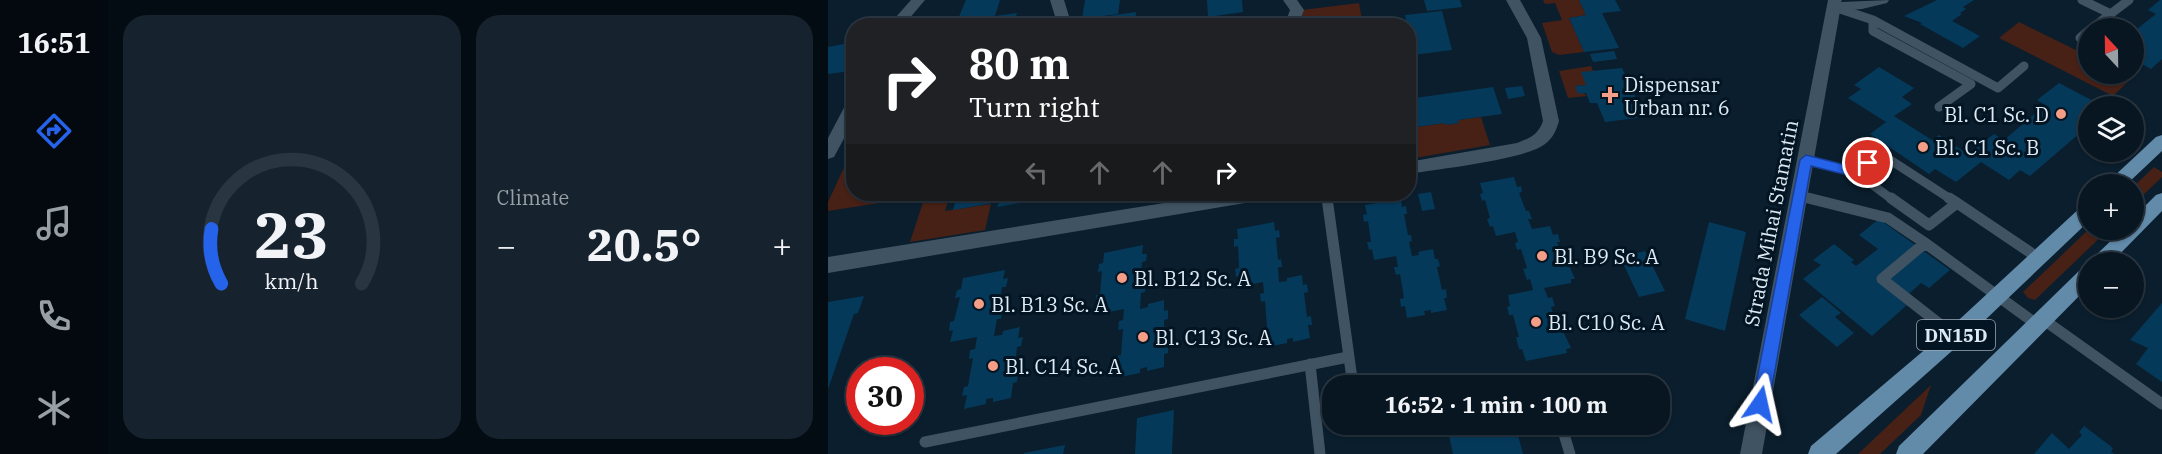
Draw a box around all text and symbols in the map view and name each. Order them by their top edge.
north arrow [2078,18,2144,84]
map controls [2078,18,2144,318]
text: 16:51 [18,25,90,60]
text: 80 m [969,36,1070,91]
icon: right [870,42,948,120]
place label: Dispensar Urban nr. 6 [1624,71,1730,121]
marker: Dispensar Urban nr. 6 [1601,86,1619,104]
text: Turn right [969,89,1100,124]
button: layers [2078,96,2144,162]
place label: Bl. C1 Sc. D [1944,101,2049,128]
marker: Bl. C1 Sc. D [2054,107,2068,121]
icon: directions [33,110,75,152]
street label: Strada Mihai Stamatin [1738,117,1804,329]
place label: Bl. C1 Sc. B [1935,134,2039,161]
pin [1842,137,1893,188]
marker: Bl. C1 Sc. B [1916,140,1930,154]
icon: arrive [1851,146,1884,179]
icon: left [1020,156,1053,189]
icon: ahead [1083,156,1116,189]
icon: ahead [1146,156,1179,189]
icon: right [1209,156,1242,189]
button: + [2078,174,2144,240]
text: Climate [497,184,569,211]
text: 23 [254,194,329,275]
icon: music [33,202,75,244]
text: 20.5° [587,215,702,273]
text: − [497,224,516,267]
text: + [772,224,792,267]
place label: Bl. B9 Sc. A [1554,243,1659,270]
marker: Bl. B9 Sc. A [1535,249,1549,263]
button: − [2078,252,2144,318]
place label: Bl. B12 Sc. A [1134,265,1251,292]
text: km/h [265,267,319,295]
marker: Bl. B12 Sc. A [1115,271,1129,285]
place label: Bl. B13 Sc. A [991,291,1108,318]
icon: phone [33,295,75,337]
marker: Bl. B13 Sc. A [972,297,986,311]
place label: Bl. C10 Sc. A [1548,309,1665,336]
marker: Bl. C10 Sc. A [1529,315,1543,329]
road number: DN15D [1917,320,1995,350]
place label: Bl. C13 Sc. A [1155,324,1272,351]
marker: Bl. C13 Sc. A [1136,330,1150,344]
place label: Bl. C14 Sc. A [1005,353,1122,380]
speed limit sign: 30 [846,357,924,435]
marker: Bl. C14 Sc. A [986,359,1000,373]
position arrow [1728,372,1792,436]
icon: climate [33,387,75,429]
text: 16:52 · 1 min · 100 m [1384,390,1608,419]

